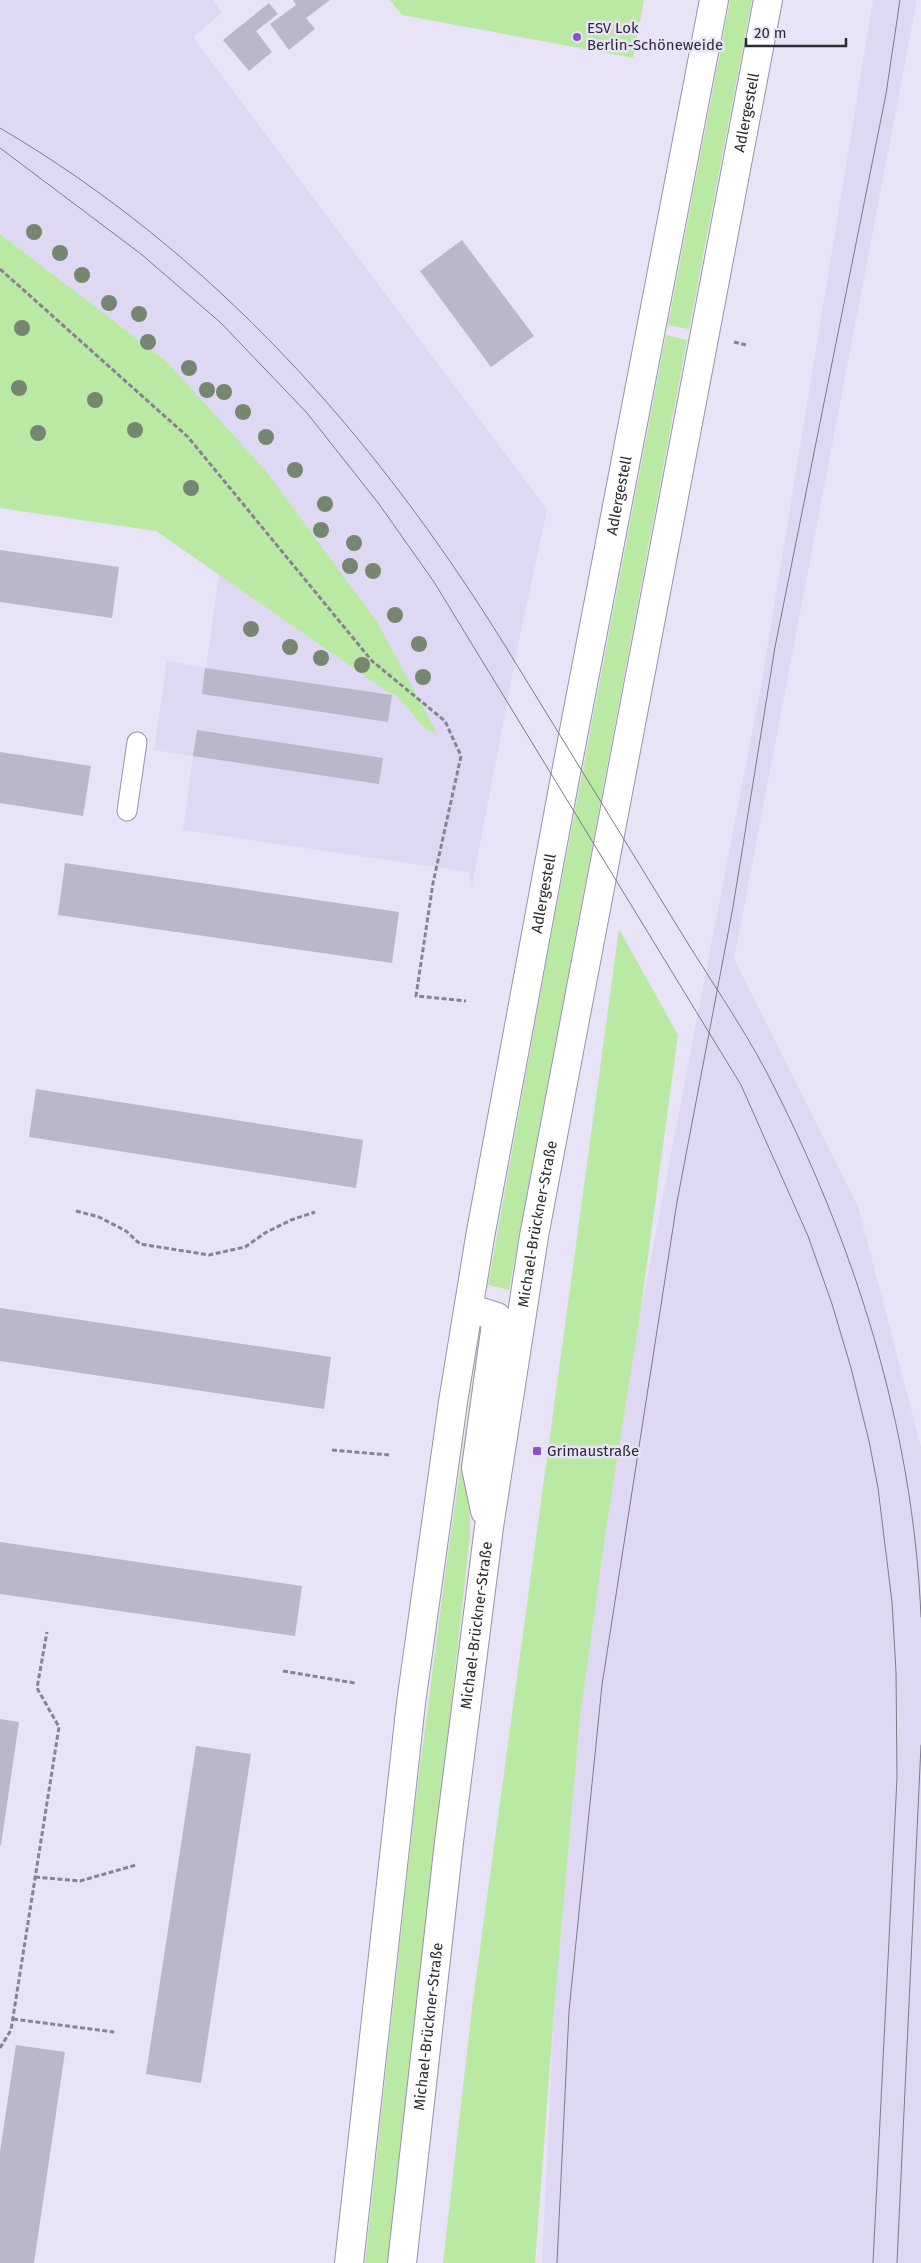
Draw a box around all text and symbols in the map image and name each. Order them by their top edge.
scale bar [746,15,846,47]
place label: ESV Lok Berlin-Schöneweide [587,19,723,54]
text: 20 m [754,24,787,42]
marker: ESV Lok Berlin-Schöneweide [571,31,583,43]
street label: Adlergestell [730,71,763,154]
street label: Adlergestell [603,454,636,537]
street label: Adlergestell [527,851,560,935]
street label: Michael-Brückner-Straße [514,1139,561,1309]
place label: Grimaustraße [547,1442,639,1460]
marker: Grimaustraße [531,1445,543,1457]
street label: Michael-Brückner-Straße [457,1540,496,1710]
street label: Michael-Brückner-Straße [410,1942,447,2111]

